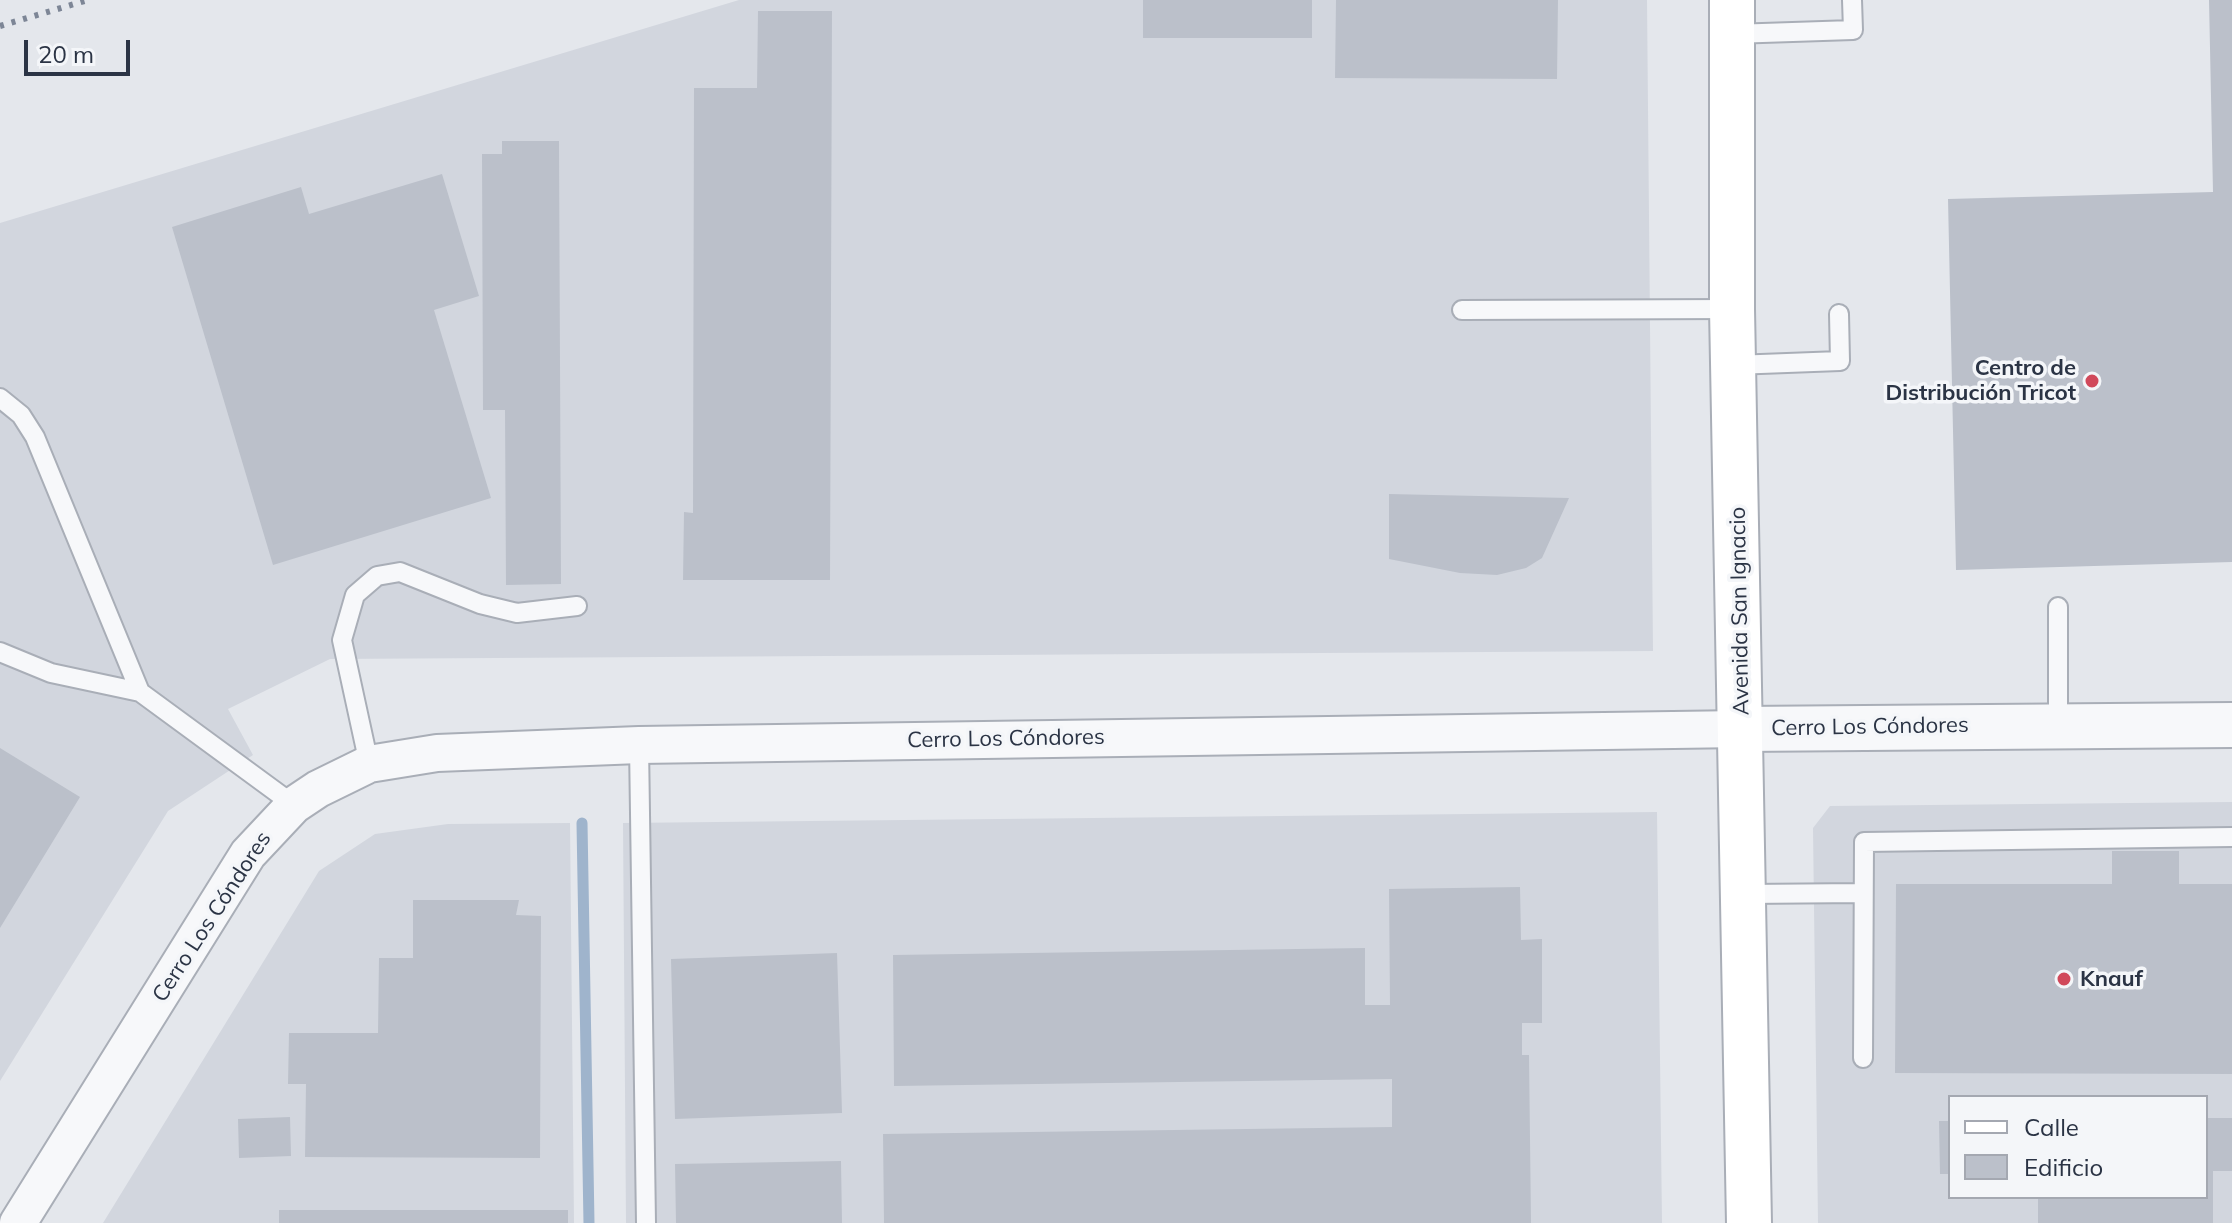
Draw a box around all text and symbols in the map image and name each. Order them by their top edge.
scale bar [28,24,134,74]
text: 20 m [38,39,94,69]
place label: Centro de Distribución Tricot [1886,355,2076,406]
marker: Centro de Distribución Tricot [2083,372,2101,390]
street label: Avenida San Ignacio [1725,506,1755,716]
street label: Cerro Los Cóndores [1771,712,1969,742]
street label: Cerro Los Cóndores [907,724,1105,754]
street label: Cerro Los Cóndores [147,827,277,1007]
place label: Knauf [2080,966,2143,992]
marker: Knauf [2055,970,2073,988]
legend [1948,1095,2208,1199]
text: Calle [2024,1112,2079,1142]
text: Edificio [2024,1152,2103,1182]

